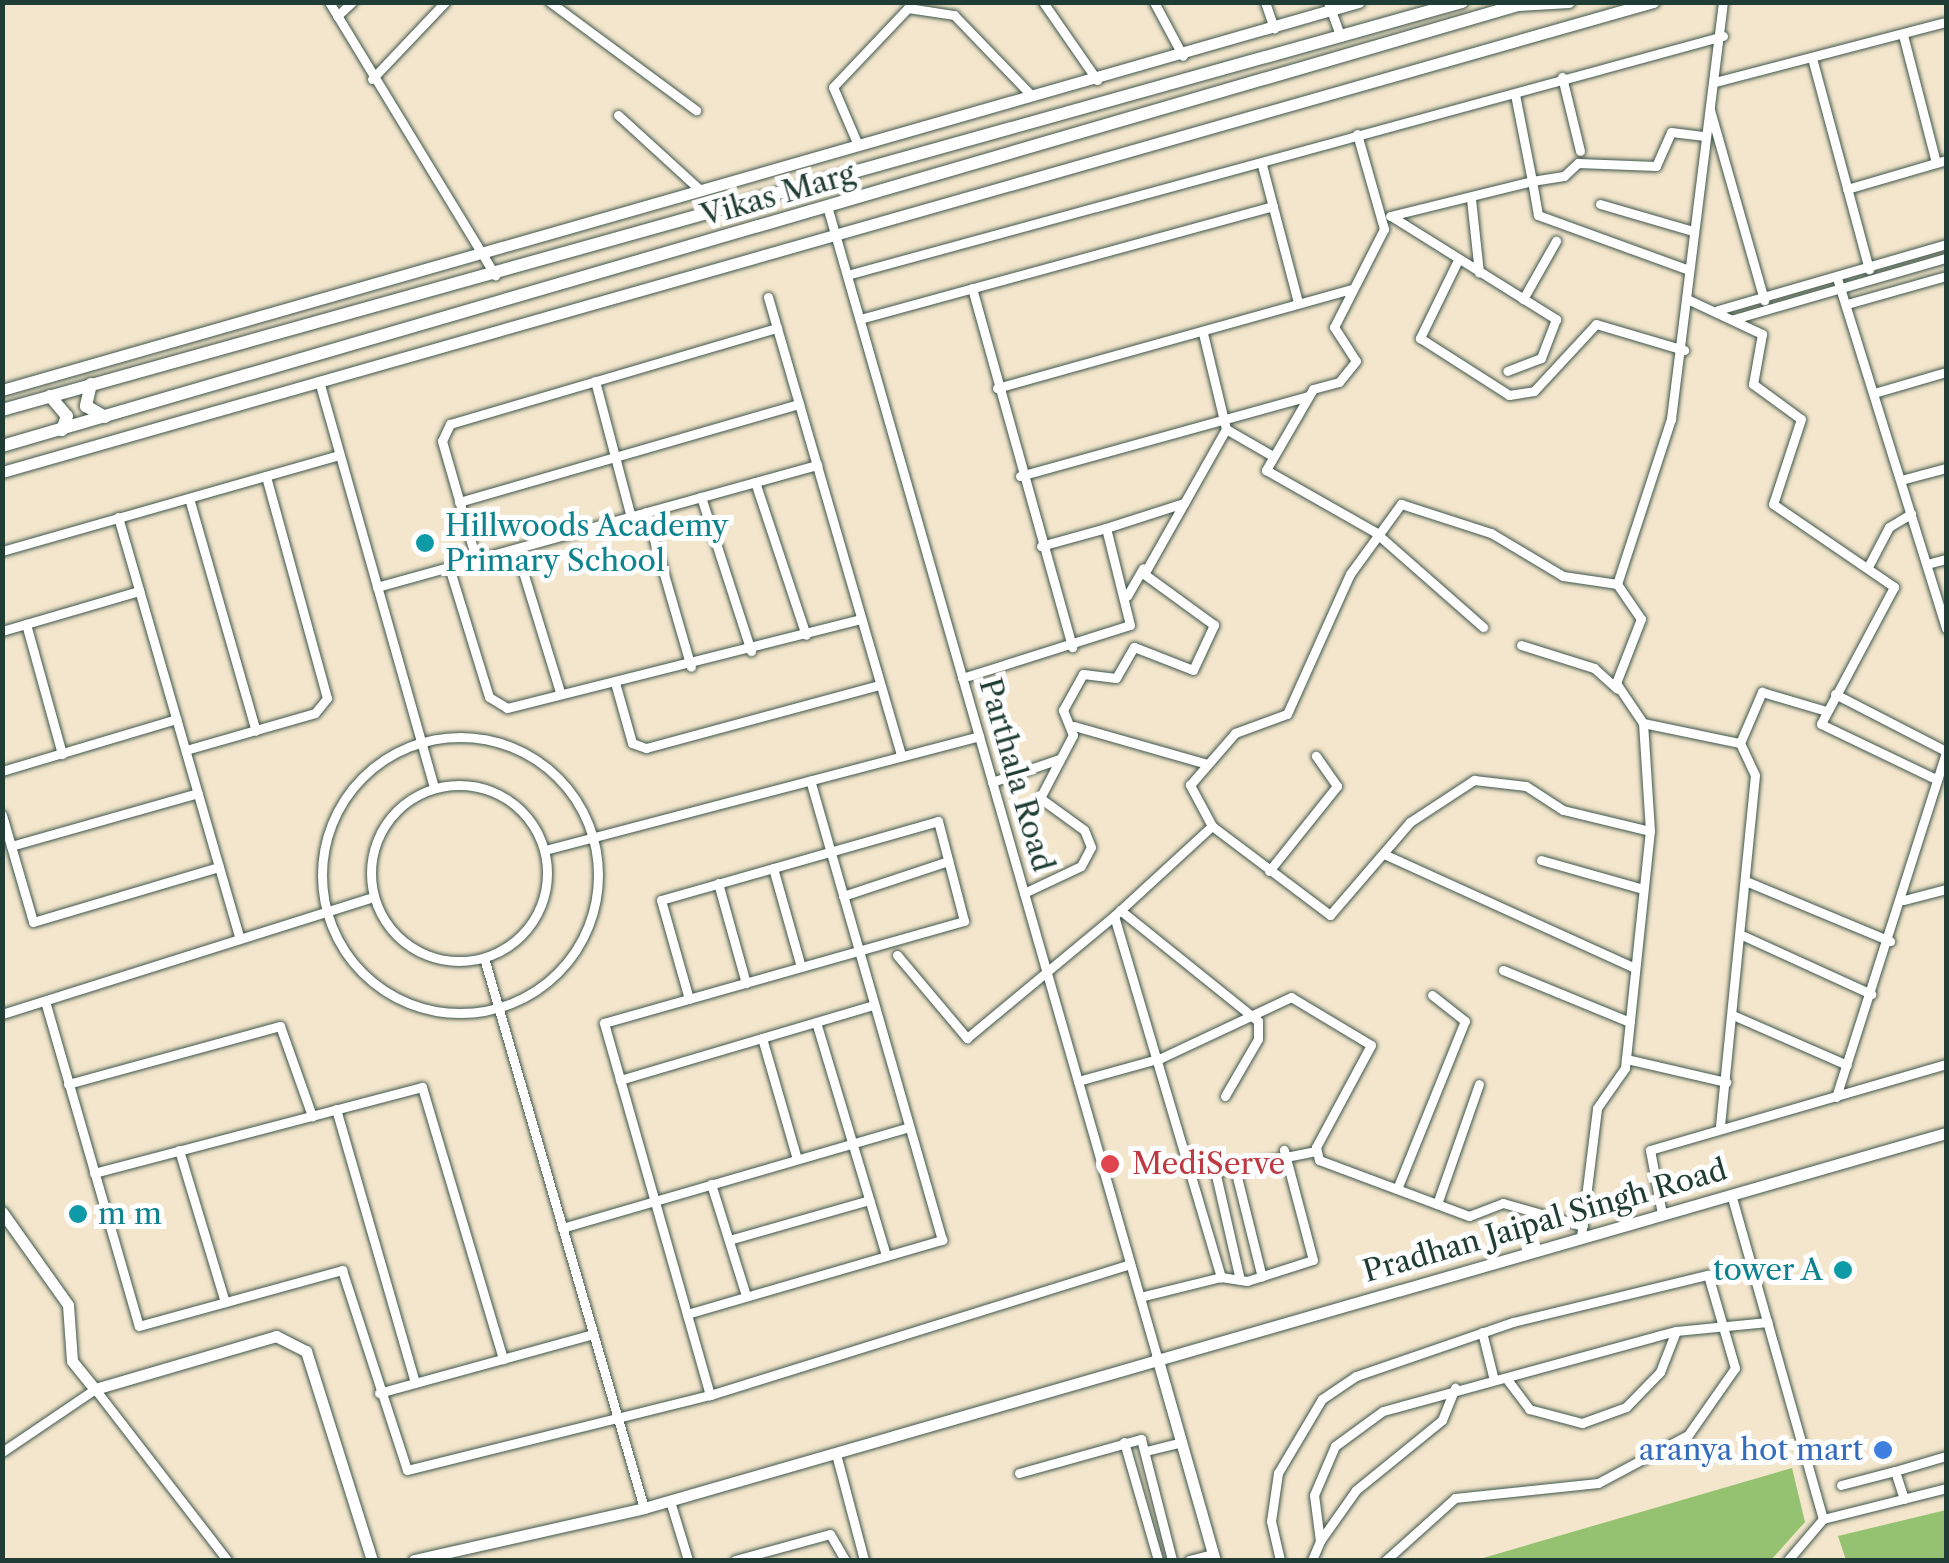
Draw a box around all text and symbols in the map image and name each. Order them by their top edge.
street label: Vikas Marg [697,156,859,234]
place label: Hillwoods Academy Primary School [445,508,730,578]
marker: Hillwoods Academy Primary School [414,532,436,554]
street label: Parthala Road [971,674,1061,876]
place label: MediServe [1132,1146,1285,1182]
marker: MediServe [1097,1151,1123,1177]
street label: Pradhan Jaipal Singh Road [1359,1152,1731,1290]
place label: m m [98,1196,162,1232]
marker: m m [67,1203,89,1225]
place label: tower A [1711,1252,1823,1288]
marker: tower A [1832,1259,1854,1281]
place label: aranya hot mart [1638,1432,1863,1468]
marker: aranya hot mart [1872,1439,1894,1461]

